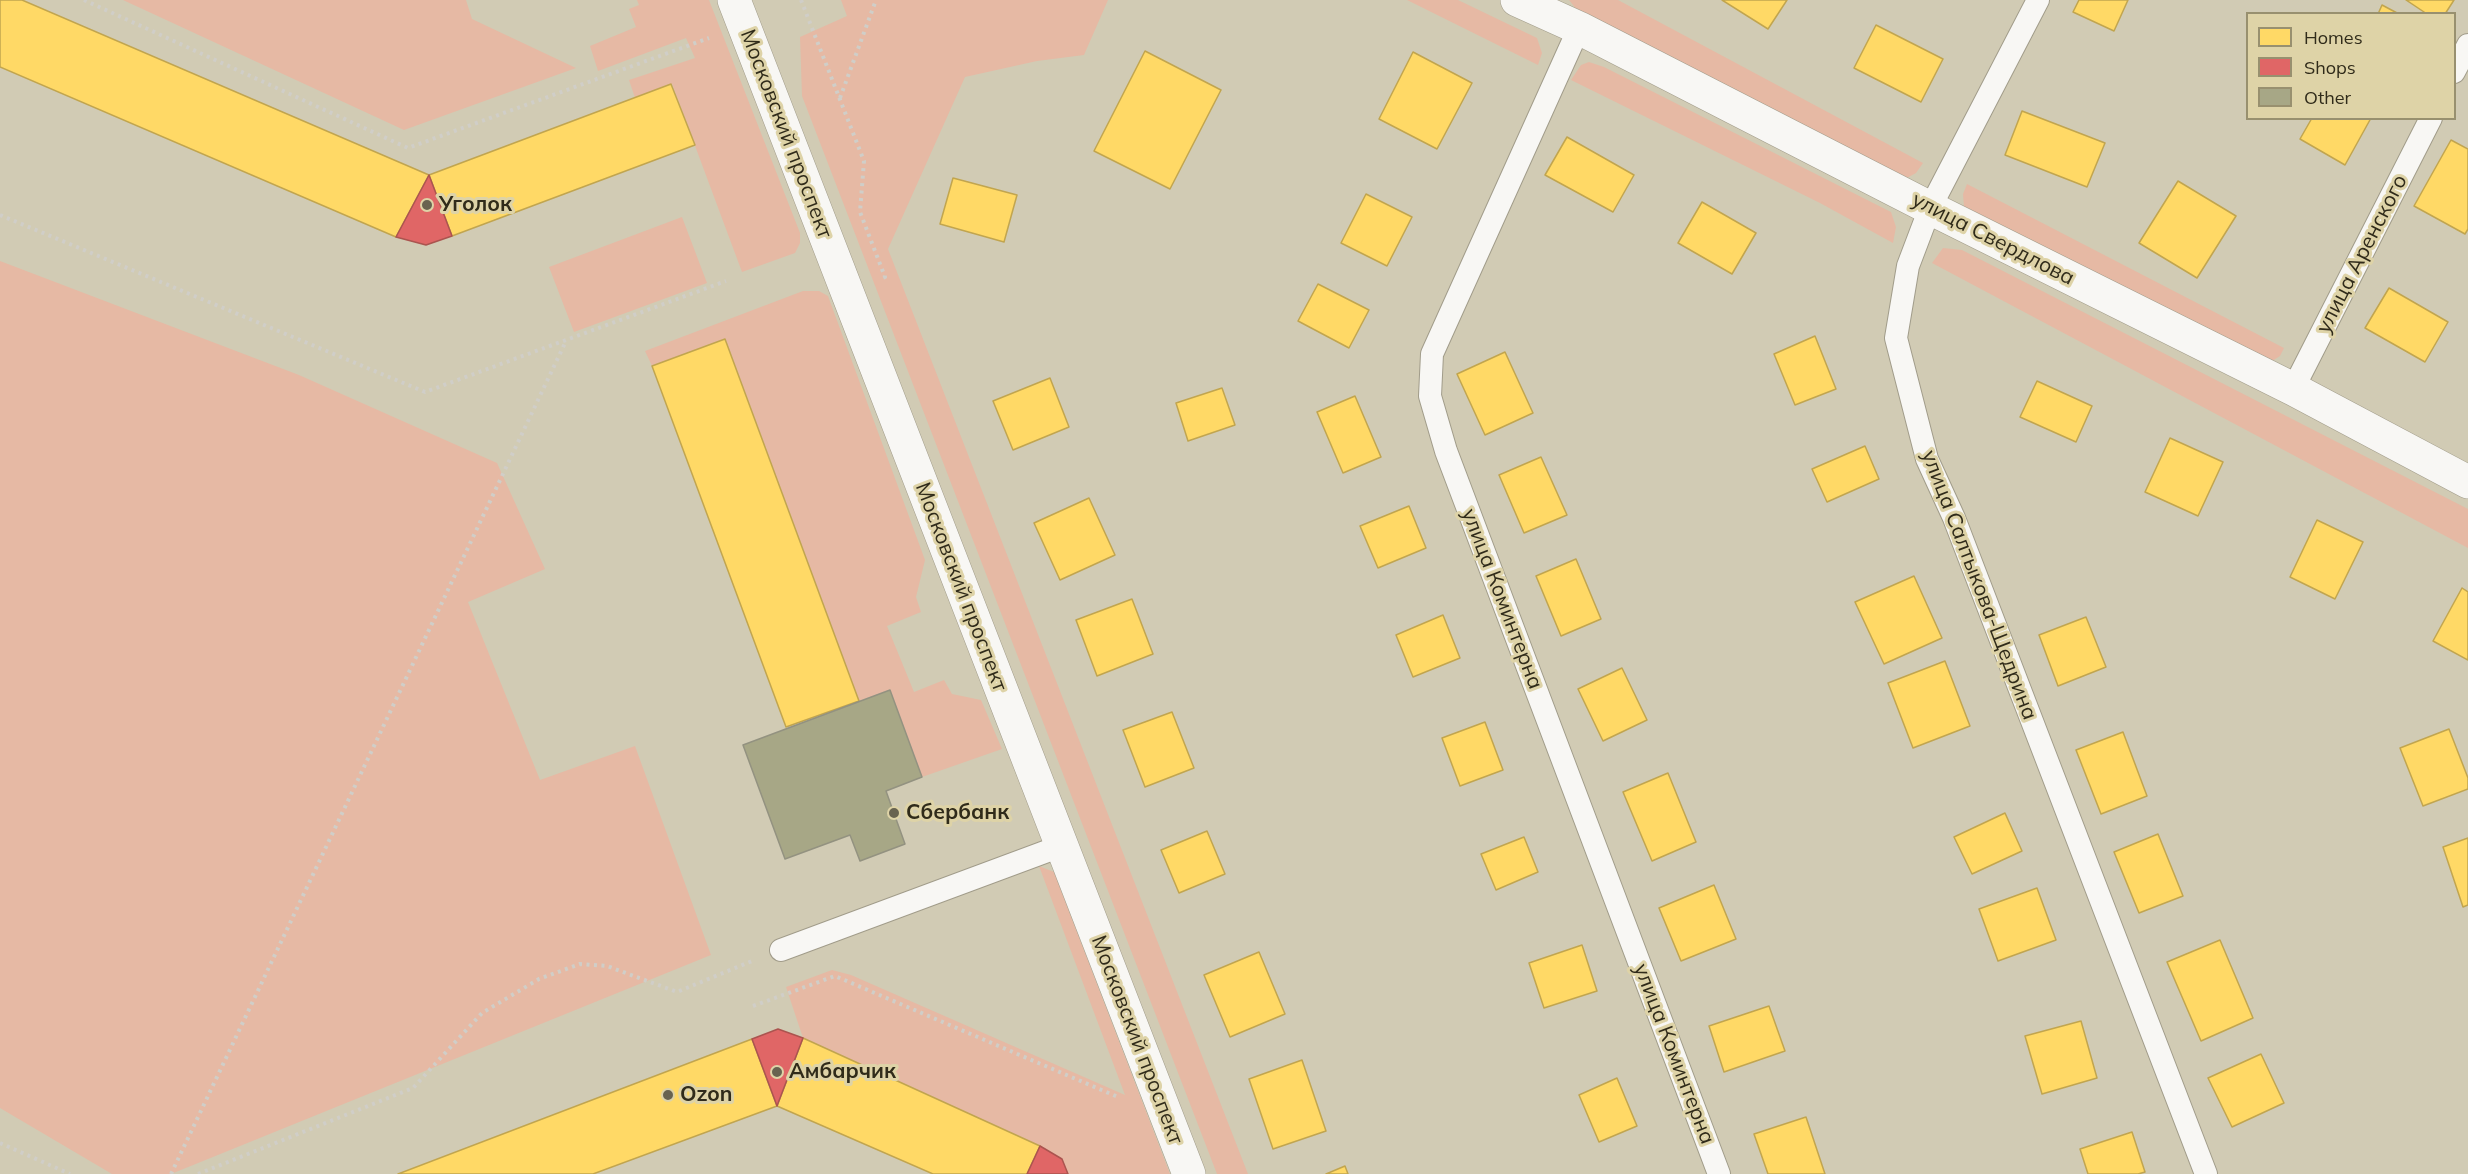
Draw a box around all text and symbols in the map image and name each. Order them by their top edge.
legend [2246,12,2456,120]
street label: Московский проспект [735,26,837,242]
text: Homes [2304,26,2363,49]
text: Shops [2304,56,2356,79]
text: Other [2304,86,2351,109]
street label: улица Аренского [2311,170,2413,338]
street label: улица Свердлова [1908,187,2078,291]
place label: Уголок [439,192,512,218]
marker: Уголок [420,198,434,212]
street label: улица Салтыкова-Щедрина [1916,447,2042,723]
street label: Московский проспект [910,479,1012,695]
street label: улица Коминтерна [1456,505,1548,693]
place label: Сбербанк [906,800,1009,826]
marker: Сбербанк [887,806,901,820]
street label: Московский проспект [1086,932,1188,1148]
street label: улица Коминтерна [1628,960,1720,1148]
place label: Амбарчик [789,1059,896,1085]
marker: Амбарчик [770,1065,784,1079]
place label: Ozon [680,1082,732,1108]
marker: Ozon [661,1088,675,1102]

